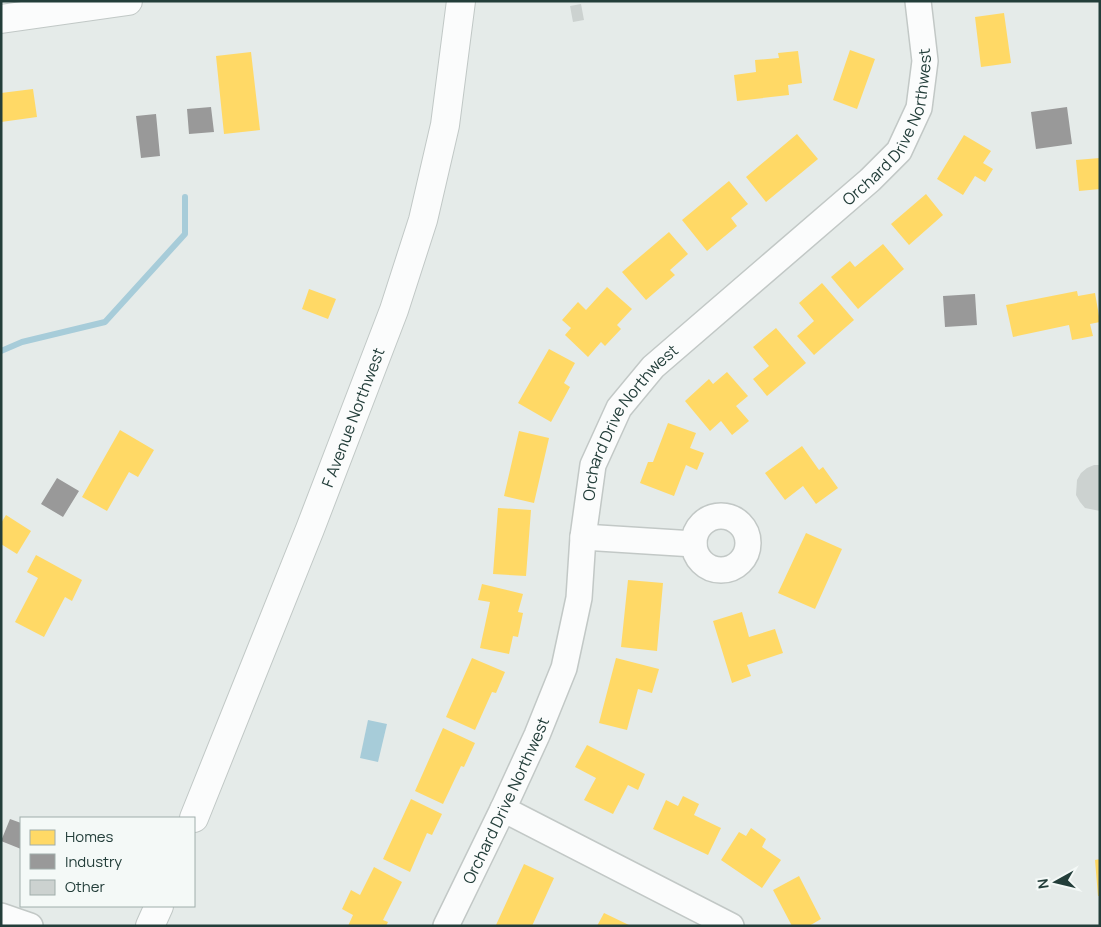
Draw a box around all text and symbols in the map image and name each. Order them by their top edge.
street label: Orchard Drive Northwest [837,47,936,210]
street label: Orchard Drive Northwest [577,339,683,502]
street label: F Avenue Northwest [316,345,390,490]
street label: Orchard Drive Northwest [457,714,554,888]
legend [20,817,195,907]
text: Homes [65,826,114,847]
text: Industry [65,851,122,872]
north arrow [1031,857,1081,907]
text: Other [65,876,106,897]
text: N [1033,878,1053,890]

